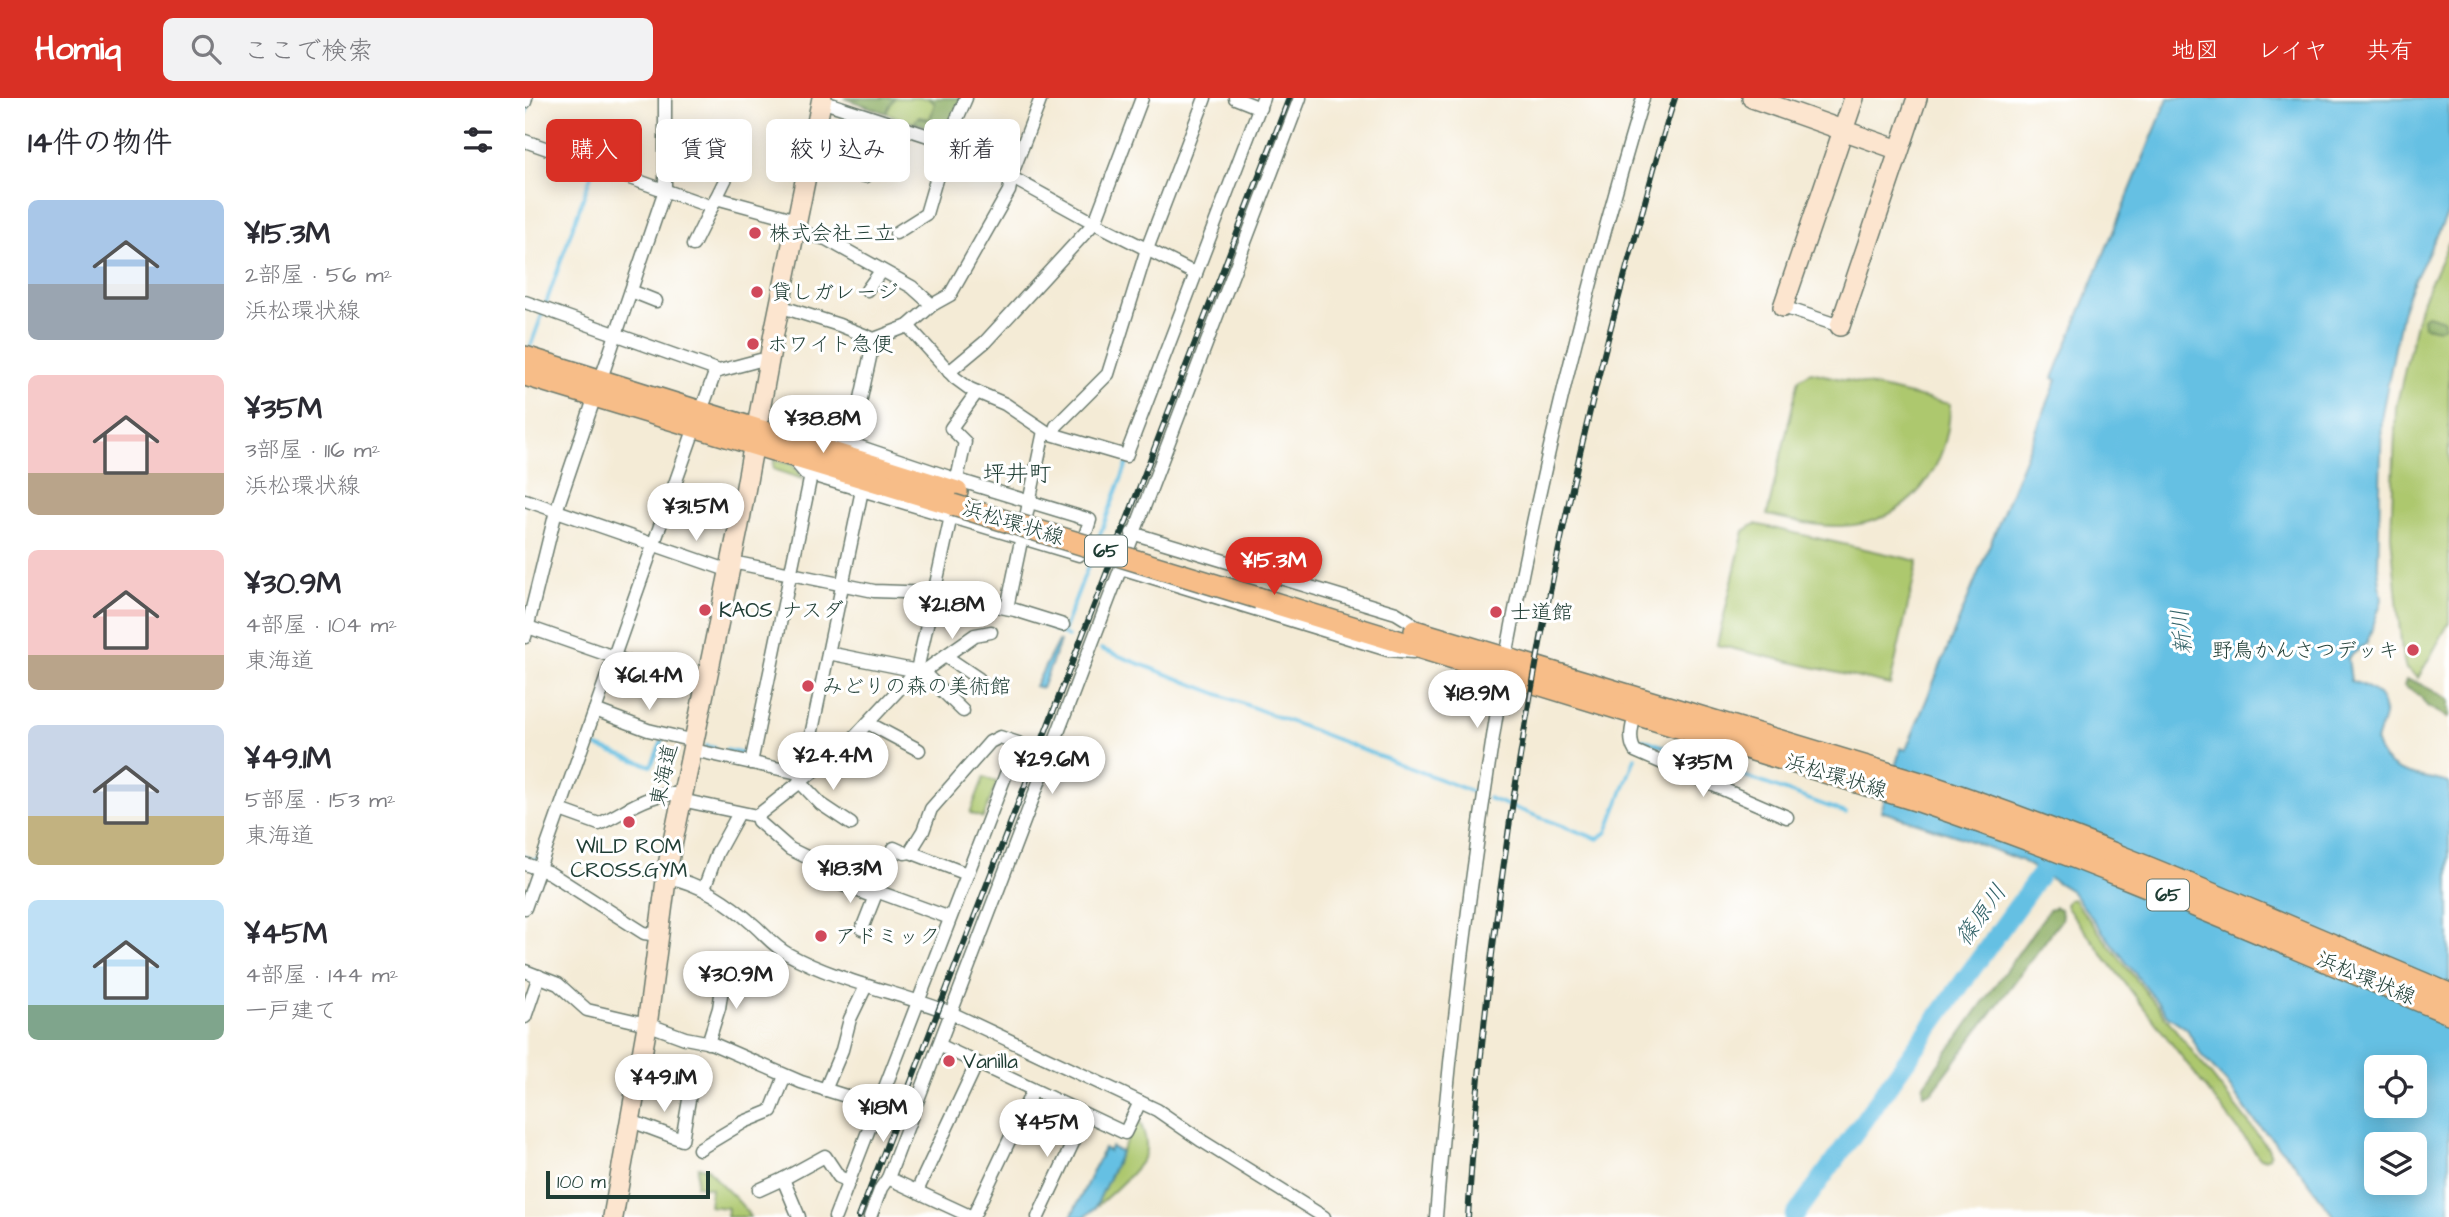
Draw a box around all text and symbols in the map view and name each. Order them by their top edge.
search box [163,18,653,81]
text: Homiq [35,26,121,72]
icon: search [187,30,225,68]
text: ここで検索 [243,33,373,69]
text: 地図 [2171,34,2219,68]
text: レイヤ [2257,34,2328,68]
text: 共有 [2366,34,2414,68]
chip: 購入 [546,119,642,182]
chip: 賃貸 [656,119,752,182]
chip: 絞り込み [766,119,910,182]
chip: 新着 [924,119,1020,182]
icon: filters [459,121,497,159]
text: 14件の物件 [28,122,172,164]
text: ¥15.3M [245,213,330,255]
place label: 株式会社三立 [769,219,895,248]
marker: 株式会社三立 [747,225,763,241]
icon: home [84,228,168,312]
text: 2部屋 · 56 m² [245,259,392,291]
place label: 貸しガレージ [771,278,898,307]
marker: 貸しガレージ [749,284,765,300]
text: 浜松環状線 [245,295,360,327]
place label: ホワイト急便 [767,330,893,359]
marker: ホワイト急便 [745,336,761,352]
text: ¥35M [245,388,322,430]
pin: ¥38.8M [766,396,880,455]
text: ¥38.8M [785,402,861,434]
icon: home [84,403,168,487]
text: 3部屋 · 116 m² [245,434,380,466]
district label: 坪井町 [983,458,1052,490]
text: 浜松環状線 [245,470,360,502]
pin: ¥31.5M [639,484,753,543]
text: ¥31.5M [663,490,729,522]
street label: 浜松環状線 [959,494,1067,552]
road number: 65 [1085,535,1127,566]
pin: ¥15.3M [1217,538,1331,597]
text: ¥15.3M [1241,544,1307,576]
text: ¥30.9M [245,563,341,605]
icon: home [84,578,168,662]
pin: ¥21.8M [895,582,1009,641]
text: ¥21.8M [919,588,985,620]
place label: KAOS ナスダ [719,596,844,625]
place label: 士道館 [1510,598,1573,627]
marker: KAOS ナスダ [697,602,713,618]
marker: 士道館 [1488,604,1504,620]
water label: 新川 [2164,608,2200,656]
text: 4部屋 · 104 m² [245,609,397,641]
place label: 野鳥かんさつデッキ [2212,636,2399,665]
marker: 野鳥かんさつデッキ [2405,642,2421,658]
text: 東海道 [245,645,314,677]
pin: ¥61.4M [592,652,706,712]
text: ¥61.4M [615,659,683,691]
pin: ¥18.9M [1420,670,1534,730]
place label: みどりの森の美術館 [822,672,1011,701]
text: ¥18.9M [1444,677,1510,709]
marker: みどりの森の美術館 [800,678,816,694]
pin: ¥24.4M [776,732,890,792]
pin: ¥29.6M [995,736,1109,796]
text: ¥49.1M [245,738,331,780]
text: ¥24.4M [793,739,873,771]
pin: ¥35M [1662,740,1744,799]
street label: 東海道 [643,741,685,809]
text: ¥29.6M [1014,743,1090,775]
text: ¥35M [1673,746,1733,778]
street label: 浜松環状線 [1782,747,1890,805]
icon: home [84,753,168,837]
text: 5部屋 · 153 m² [245,784,396,816]
marker: WILD ROM CROSS.GYM [621,814,637,830]
text: 東海道 [245,820,314,852]
place label: WILD ROM CROSS.GYM [571,832,687,885]
pin: ¥18.3M [793,846,907,905]
text: ¥18.3M [818,852,882,884]
water label: 篠原川 [1948,878,2014,952]
road number: 65 [2147,880,2189,910]
text: ¥45M [245,913,328,955]
place label: アドミック [835,922,940,951]
icon: home [84,928,168,1012]
marker: アドミック [813,928,829,944]
street label: 浜松環状線 [2312,944,2420,1012]
pin: ¥30.9M [679,951,793,1011]
text: ¥30.9M [699,958,773,990]
text: 4部屋 · 144 m² [245,959,398,991]
text: 一戸建て [245,995,337,1027]
place label: Vanilla [963,1047,1018,1076]
marker: Vanilla [941,1053,957,1069]
pin: ¥49.1M [607,1054,721,1114]
map controls [2364,1055,2427,1195]
button: locate [2364,1055,2427,1118]
text: ¥49.1M [631,1061,697,1093]
pin: ¥18M [842,1084,924,1144]
text: ¥18M [858,1091,908,1123]
pin: ¥45M [1006,1100,1088,1159]
text: ¥45M [1015,1106,1079,1138]
button: layers [2364,1132,2427,1195]
scale bar [546,1168,711,1200]
text: 100 m [557,1169,606,1196]

